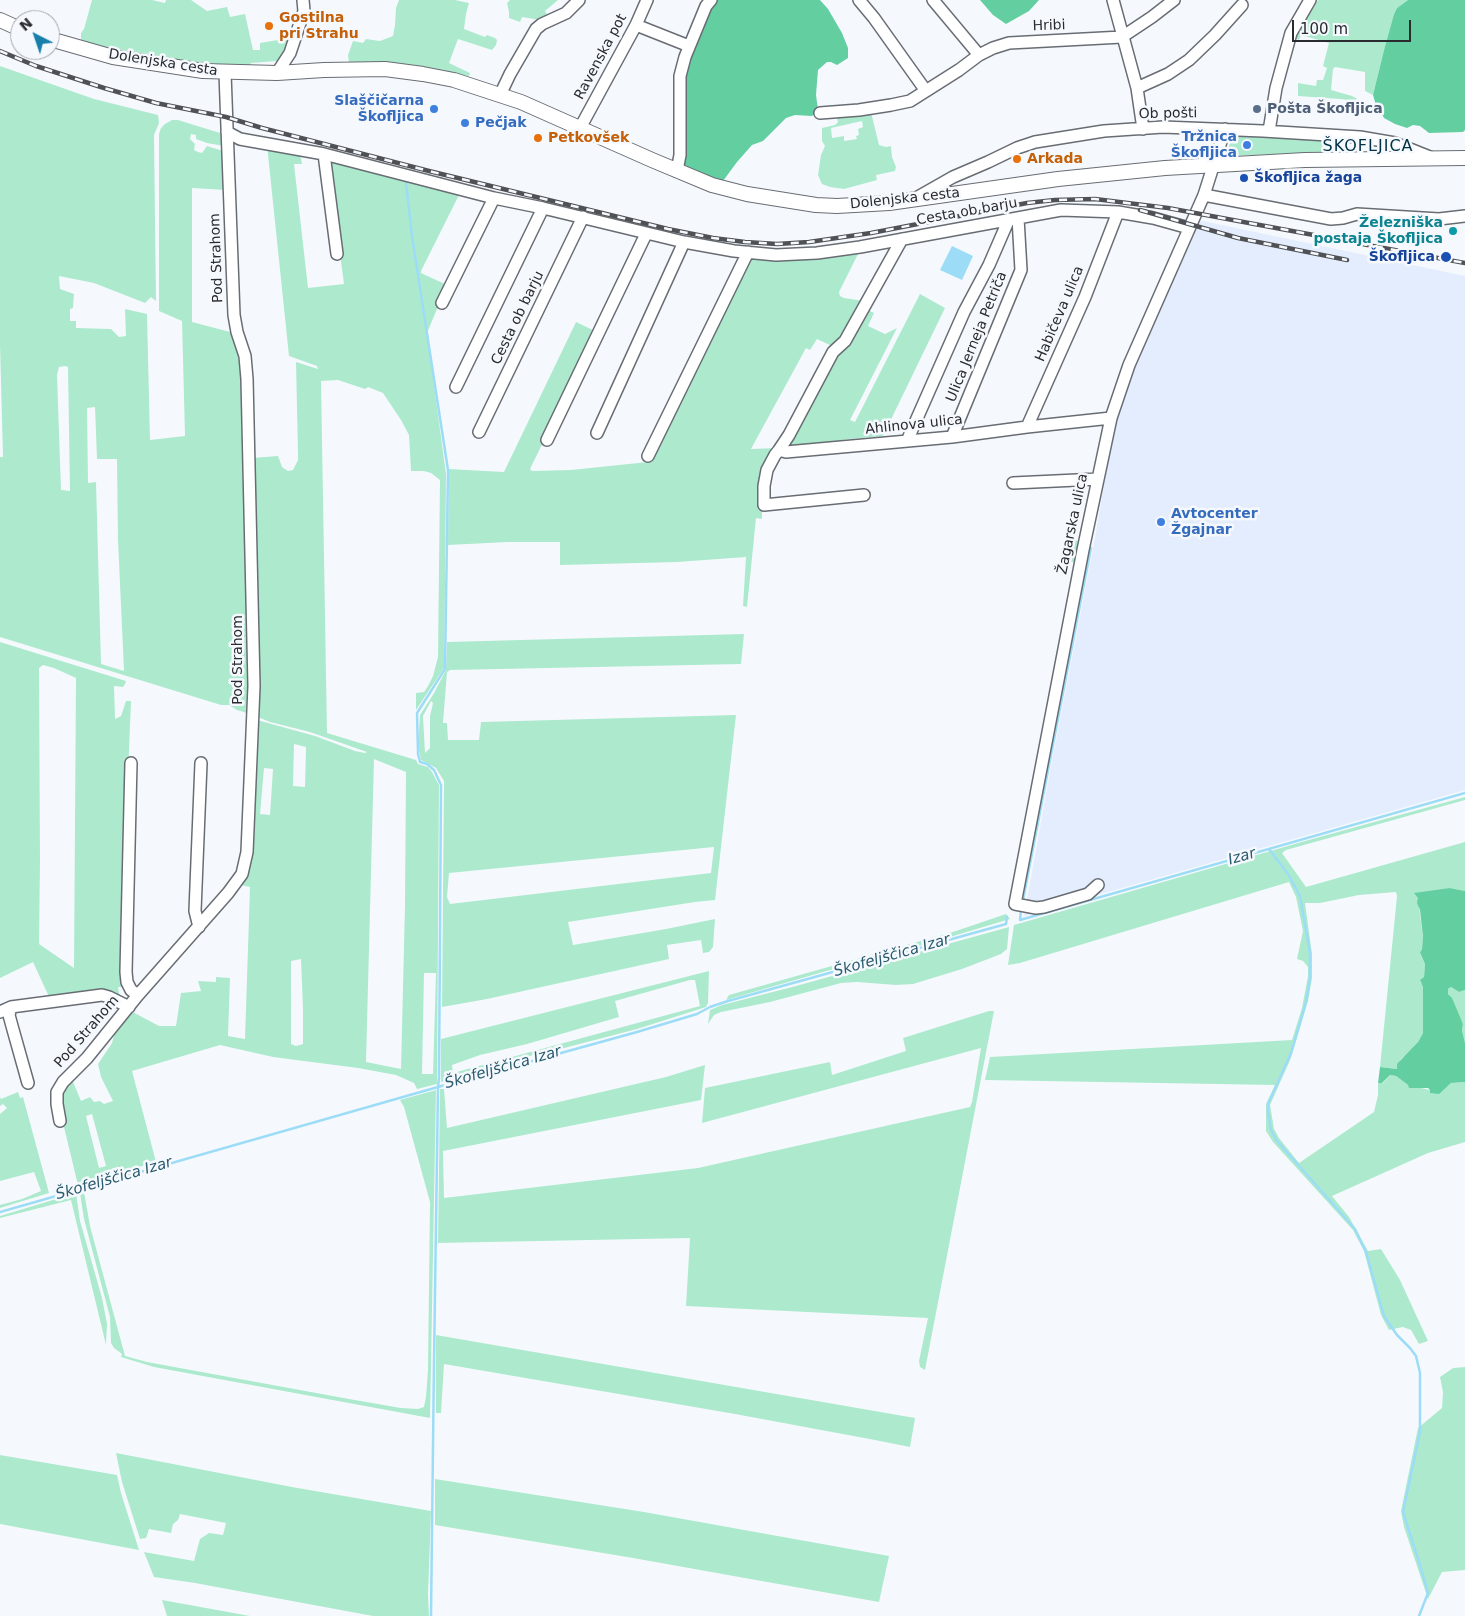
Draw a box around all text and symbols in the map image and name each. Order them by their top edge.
north arrow [10,10,60,60]
place label: Gostilna pri Strahu [279,10,359,42]
scale bar [1295,10,1414,42]
street label: Ravenska pot [571,11,631,103]
text: N [16,15,35,34]
street label: Hribi [1032,17,1066,35]
marker: Gostilna pri Strahu [263,20,275,32]
text: 100 m [1300,20,1348,38]
street label: Dolenjska cesta [107,46,219,80]
place label: Slaščičarna Škofljica [334,93,424,125]
place label: Pošta Škofljica [1267,101,1383,117]
marker: Slaščičarna Škofljica [428,103,440,115]
marker: Pošta Škofljica [1251,103,1263,115]
street label: Ob pošti [1139,105,1197,123]
place label: Pečjak [475,115,527,131]
marker: Pečjak [459,117,471,129]
place label: Tržnica Škofljica [1171,129,1237,162]
place label: Petkovšek [548,130,629,146]
marker: Petkovšek [532,132,544,144]
district label: ŠKOFLJICA [1321,137,1415,157]
marker: Tržnica Škofljica [1241,139,1253,151]
place label: Arkada [1027,151,1083,167]
marker: Arkada [1011,153,1023,165]
place label: Škofljica žaga [1254,170,1362,186]
marker: Škofljica žaga [1238,172,1250,184]
street label: Dolenjska cesta [849,185,961,213]
street label: Cesta ob barju [915,195,1019,229]
street label: Pod Strahom [207,213,227,303]
place label: Železniška postaja Škofljica [1313,215,1443,248]
marker: Železniška postaja Škofljica [1447,225,1459,237]
place label: Škofljica [1369,249,1435,265]
marker: Škofljica [1439,250,1453,264]
street label: Habičeva ulica [1032,264,1088,364]
street label: Cesta ob barju [488,268,548,368]
street label: Ulica Jerneja Petriča [943,269,1011,405]
street label: Ahlinova ulica [864,412,964,438]
street label: Žagarska ulica [1054,472,1092,576]
place label: Avtocenter Žgajnar [1171,506,1258,538]
marker: Avtocenter Žgajnar [1155,516,1167,528]
street label: Pod Strahom [230,615,246,705]
water label: Izar [1226,845,1258,869]
water label: Škofeljščica Izar [832,931,952,981]
street label: Pod Strahom [51,993,123,1071]
water label: Škofeljščica Izar [443,1043,563,1093]
water label: Škofeljščica Izar [54,1154,174,1204]

